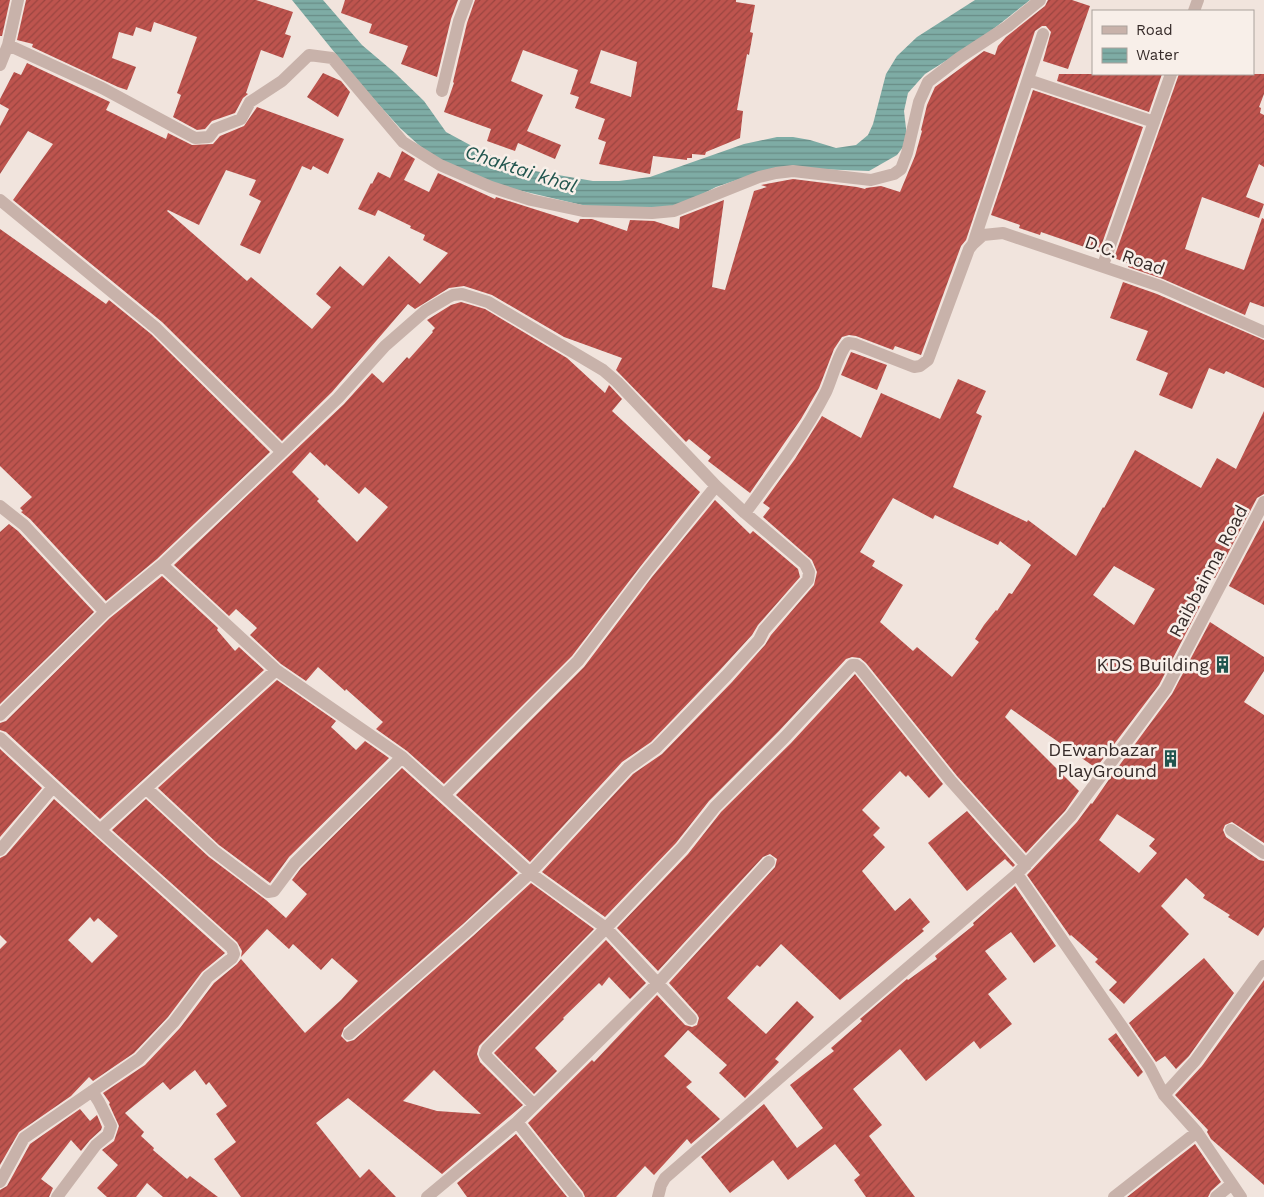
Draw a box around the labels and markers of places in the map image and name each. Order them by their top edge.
place label: KDS Building [1097,654,1209,675]
building icon: KDS Building [1213,654,1233,674]
place label: DEwanbazar PlayGround [1048,739,1157,781]
building icon: DEwanbazar PlayGround [1161,749,1181,769]

